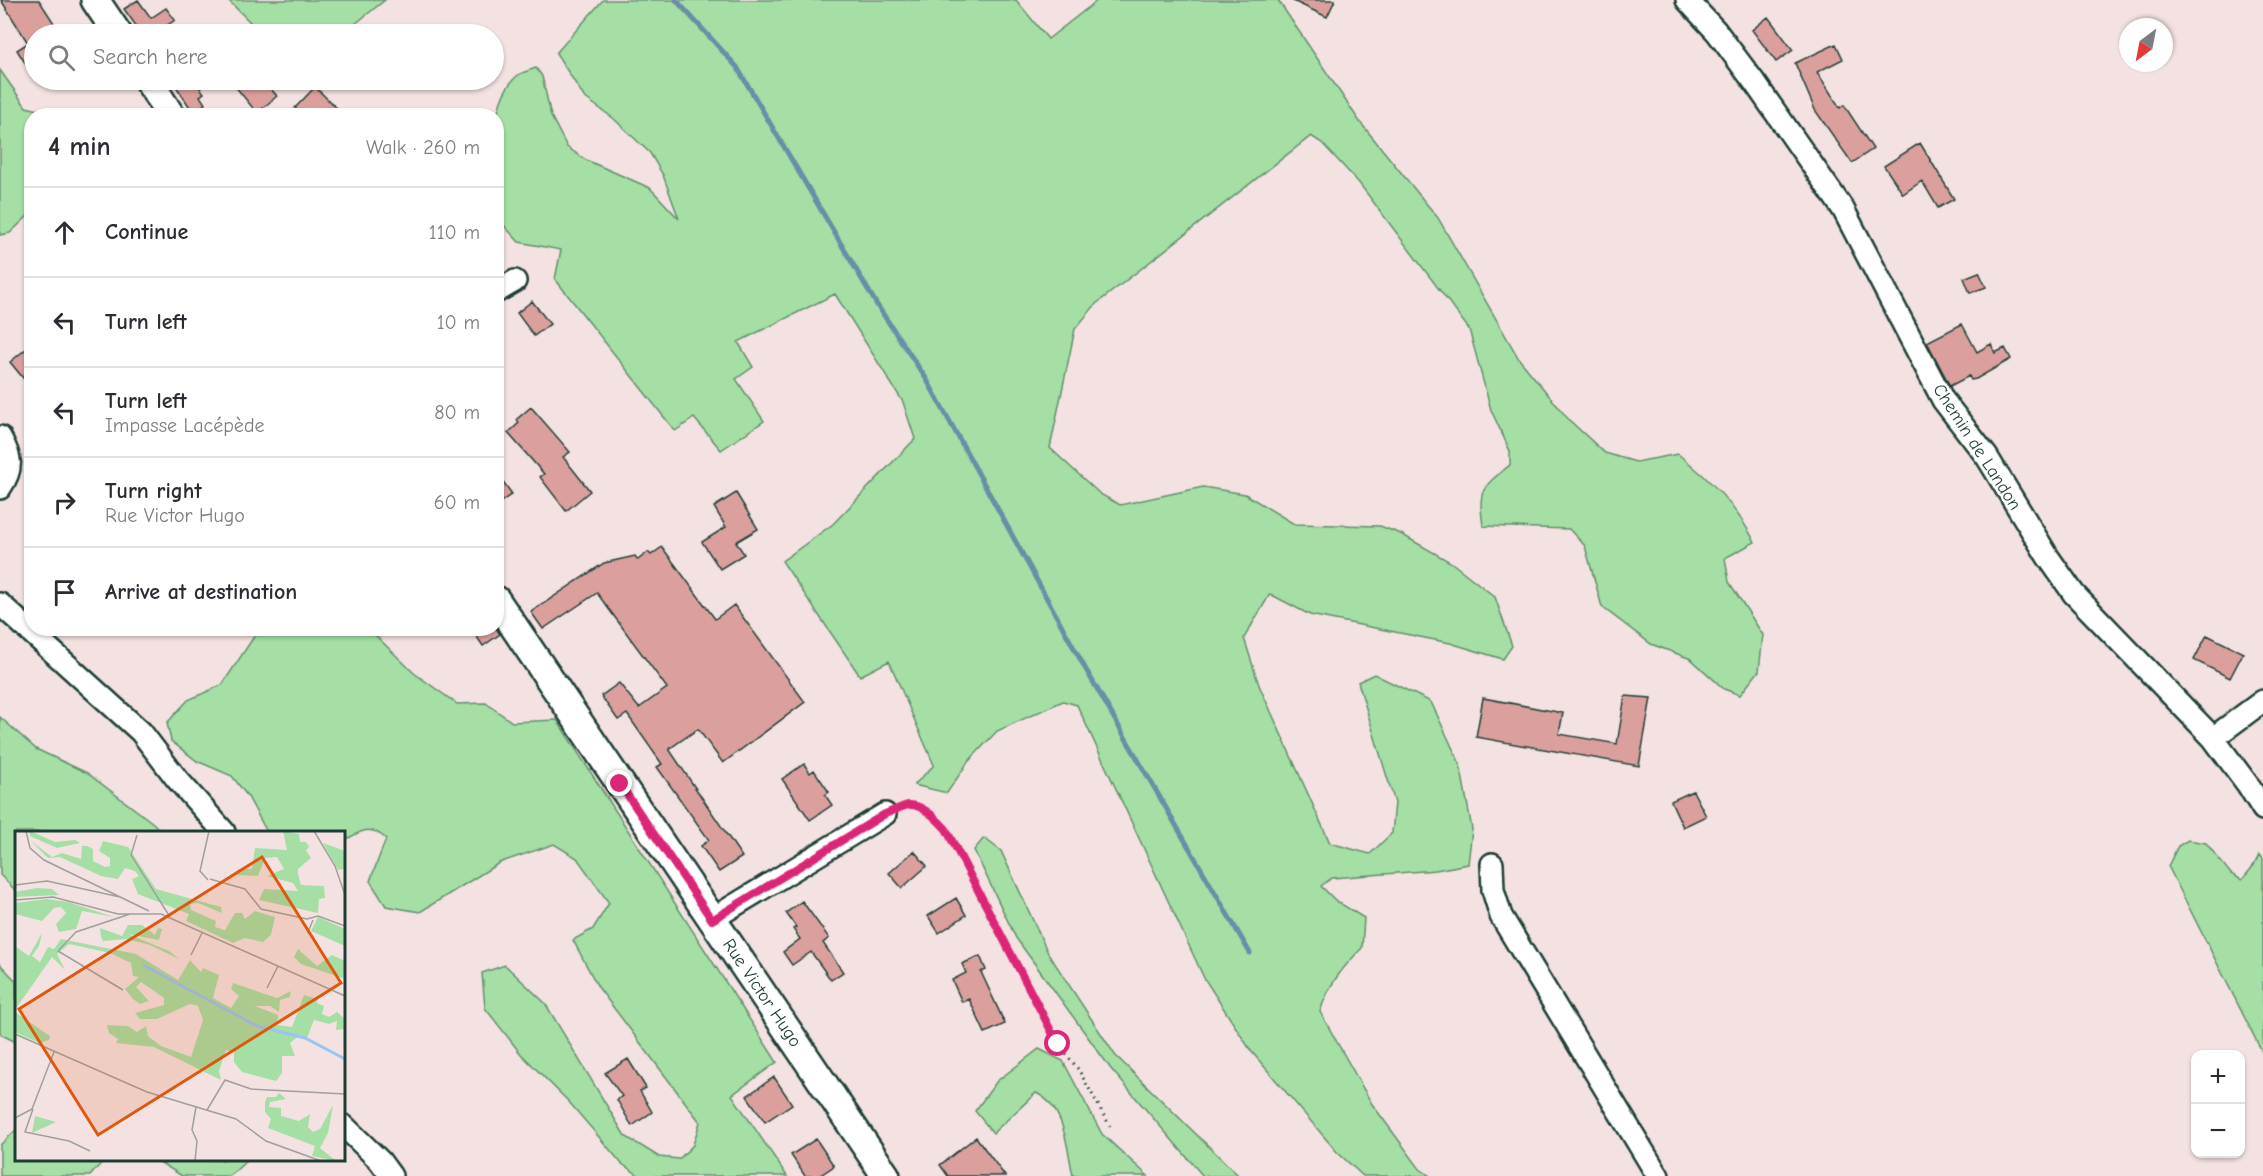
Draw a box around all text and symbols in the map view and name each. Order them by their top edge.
north arrow [2119,18,2173,72]
search box [24,24,504,90]
icon: search [45,41,78,74]
text: Search here [93,44,208,70]
text: 4 min [48,132,111,162]
text: Walk · 260 m [366,136,480,159]
icon: ahead [48,216,81,249]
text: Continue [105,219,188,245]
text: 110 m [429,221,480,244]
icon: left [48,306,81,339]
text: Turn left [105,309,187,335]
text: 10 m [437,311,480,334]
street label: Chemin de Landon [1928,380,2026,514]
text: Turn left [105,388,187,414]
icon: left [48,396,81,429]
text: 80 m [434,401,480,424]
text: Impasse Lacépède [105,414,265,437]
text: Turn right [105,478,202,504]
icon: right [48,486,81,519]
text: 60 m [434,491,480,514]
text: Rue Victor Hugo [105,504,245,527]
icon: arrive [48,576,81,609]
text: Arrive at destination [105,579,297,605]
route end [606,770,632,796]
inset map [15,831,345,1161]
street label: Rue Victor Hugo [718,935,806,1051]
route start [1044,1030,1070,1056]
map controls [2191,1050,2245,1158]
button: + [2191,1050,2245,1104]
button: − [2191,1104,2245,1158]

